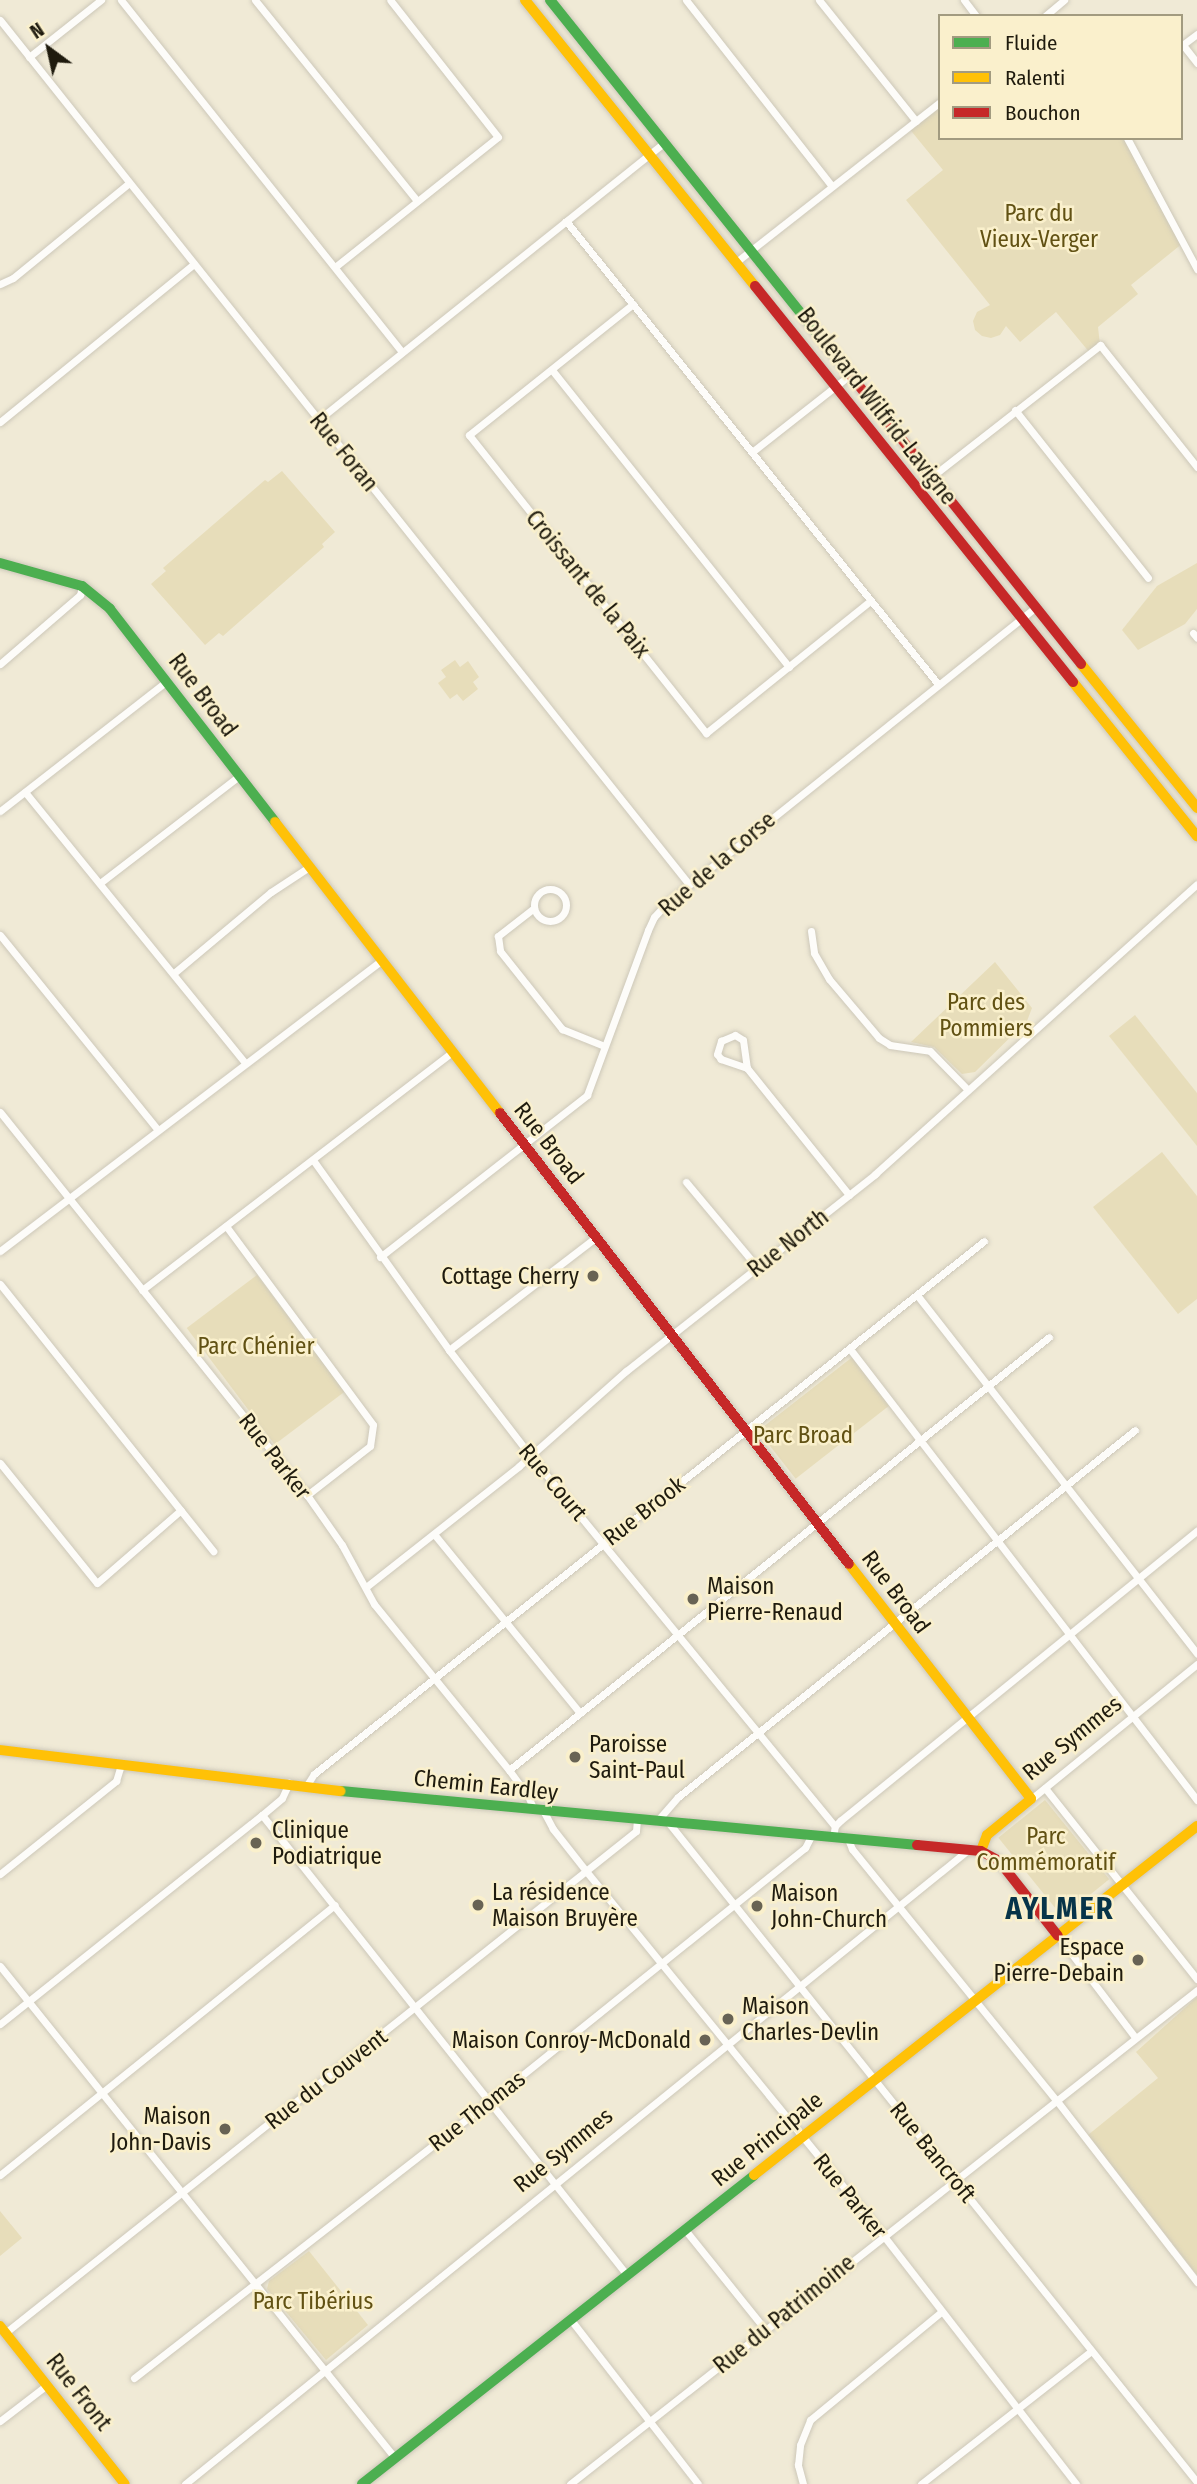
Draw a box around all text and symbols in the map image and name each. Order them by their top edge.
north arrow [14,14,84,84]
legend [938,14,1183,140]
text: N [26,18,48,44]
text: Fluide [1005,30,1057,56]
text: Ralenti [1005,65,1065,91]
text: Bouchon [1005,100,1081,126]
park label: Parc du Vieux-Verger [980,199,1098,253]
street label: Boulevard Wilfrid-Lavigne [792,302,962,510]
street label: Rue Foran [304,407,384,497]
street label: Croissant de la Paix [520,505,656,663]
street label: Rue Broad [163,648,243,742]
street label: Rue de la Corse [653,806,781,922]
park label: Parc des Pommiers [939,988,1033,1042]
street label: Rue Broad [508,1096,590,1190]
street label: Rue North [742,1203,834,1283]
place label: Cottage Cherry [441,1262,579,1290]
marker: Cottage Cherry [585,1268,601,1284]
park label: Parc Chénier [198,1332,314,1360]
street label: Rue Parker [233,1408,317,1504]
park label: Parc Broad [753,1421,853,1449]
street label: Rue Court [513,1438,593,1526]
street label: Rue Brook [598,1471,690,1551]
street label: Rue Broad [856,1545,936,1639]
place label: Maison Pierre-Renaud [707,1572,843,1626]
marker: Maison Pierre-Renaud [685,1591,701,1607]
street label: Rue Symmes [1017,1690,1127,1786]
place label: Paroisse Saint-Paul [589,1730,685,1784]
marker: Paroisse Saint-Paul [567,1749,583,1765]
street label: Chemin Eardley [412,1764,560,1806]
place label: Clinique Podiatrique [272,1816,382,1870]
park label: Parc Commémoratif [977,1822,1115,1876]
marker: Clinique Podiatrique [246,1833,266,1853]
place label: La résidence Maison Bruyère [492,1878,638,1932]
place label: Maison John-Church [771,1879,887,1933]
district label: AYLMER [1006,1891,1114,1927]
marker: La résidence Maison Bruyère [470,1897,486,1913]
marker: Maison John-Church [749,1898,765,1914]
place label: Espace Pierre-Debain [994,1933,1124,1987]
marker: Espace Pierre-Debain [1130,1952,1146,1968]
place label: Maison Charles-Devlin [742,1992,879,2046]
marker: Maison Charles-Devlin [720,2011,736,2027]
street label: Rue du Couvent [259,2023,393,2135]
place label: Maison Conroy-McDonald [452,2026,691,2054]
marker: Maison Conroy-McDonald [697,2032,713,2048]
street label: Rue Thomas [423,2065,531,2157]
street label: Rue Principale [706,2086,828,2192]
street label: Rue Bancroft [884,2096,982,2208]
place label: Maison John-Davis [110,2102,211,2156]
street label: Rue Symmes [508,2102,618,2198]
marker: Maison John-Davis [217,2121,233,2137]
street label: Rue Parker [807,2148,893,2244]
street label: Rue du Patrimoine [708,2249,860,2379]
park label: Parc Tibérius [253,2287,373,2315]
street label: Rue Front [41,2348,117,2436]

